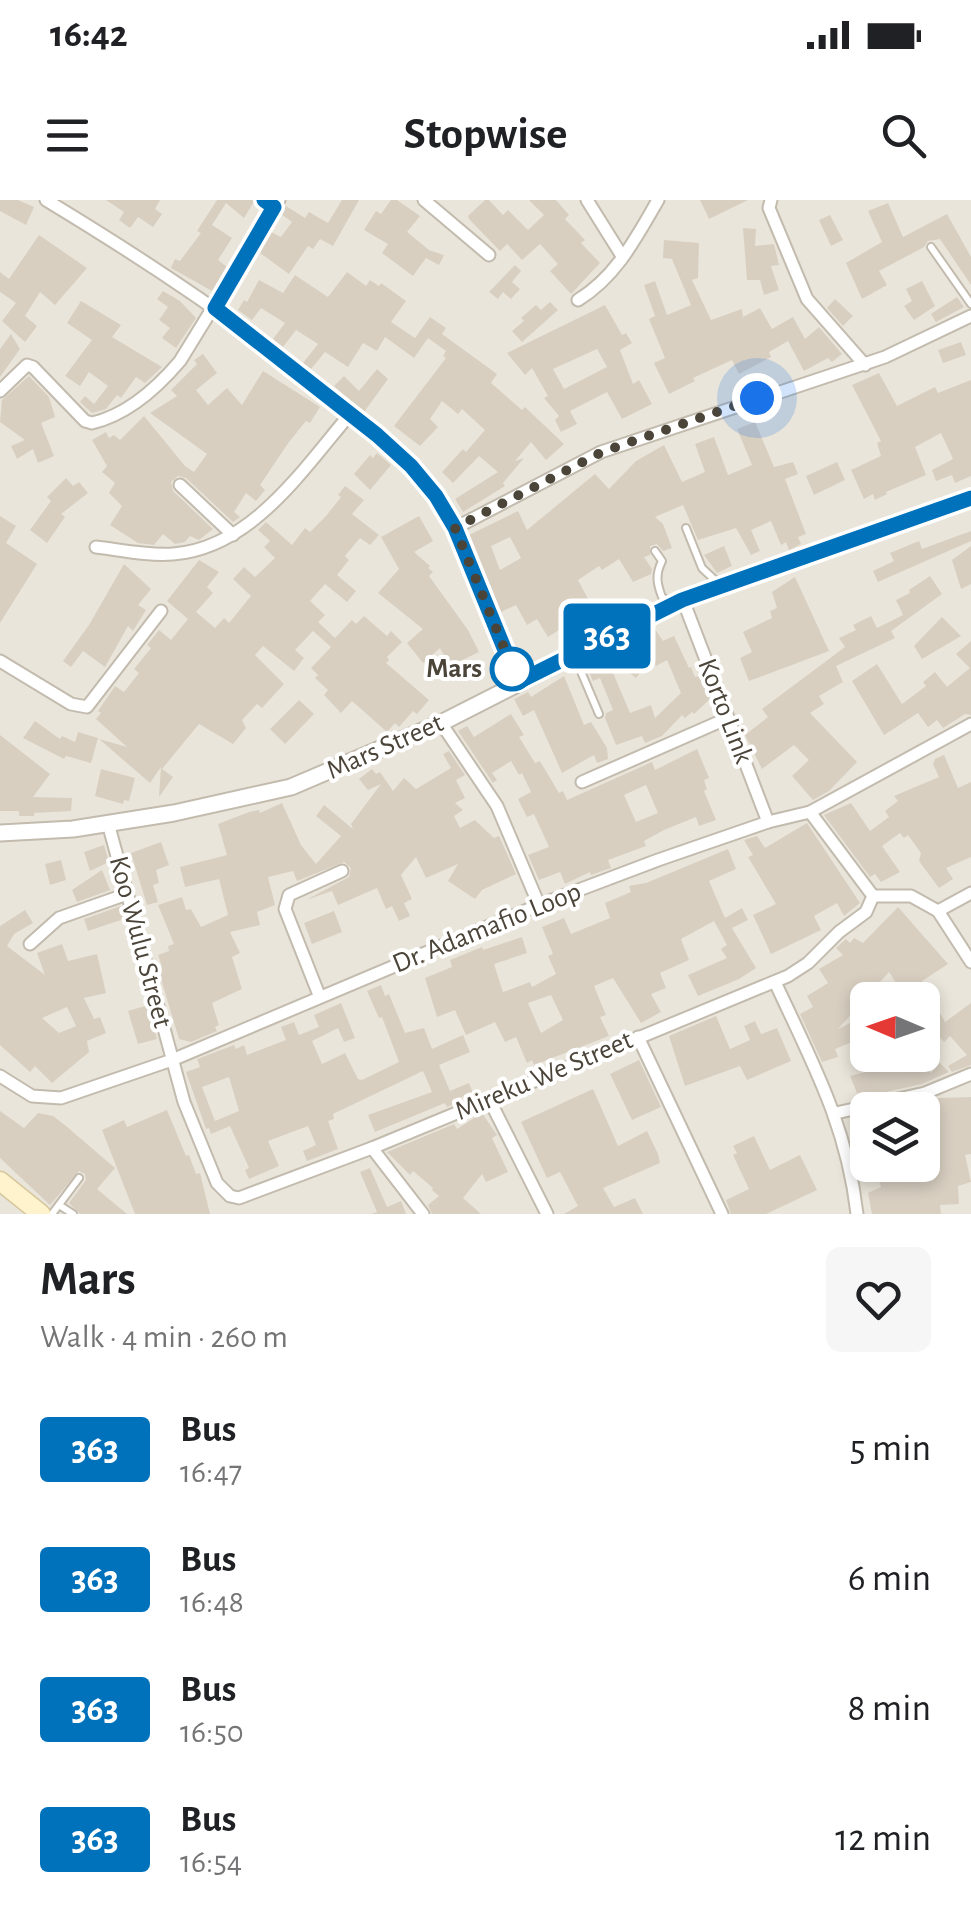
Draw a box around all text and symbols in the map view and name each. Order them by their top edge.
text: 16:42 [50,16,128,54]
icon: menu [40,108,95,163]
icon: search [876,108,931,163]
text: Stopwise [404,112,567,157]
your location [732,373,782,423]
line badge: 363 [550,604,664,668]
text: 363 [583,619,631,654]
marker: Mars [491,648,533,690]
place label: Mars [426,655,482,683]
street label: Korto Link [692,655,758,767]
street label: Mars Street [322,709,448,785]
street label: Koo Wulu Street [104,853,176,1031]
street label: Dr. Adamafio Loop [389,877,585,979]
north arrow [850,982,940,1072]
map controls [850,982,940,1182]
street label: Mireku We Street [451,1026,637,1126]
button: layers [850,1092,940,1182]
button: heart [826,1247,931,1352]
text: Mars [40,1256,136,1304]
text: Walk · 4 min · 260 m [40,1321,288,1353]
text: Bus [180,1411,236,1449]
text: 5 min [850,1430,931,1468]
text: 363 [71,1432,119,1467]
text: 16:47 [180,1456,242,1488]
text: Bus [180,1541,236,1579]
text: 6 min [848,1560,931,1598]
text: 363 [71,1562,119,1597]
text: 16:48 [180,1586,244,1618]
text: Bus [180,1671,236,1709]
text: 8 min [848,1690,931,1728]
text: 363 [71,1692,119,1727]
text: 16:50 [180,1716,244,1748]
text: Bus [180,1801,236,1839]
text: 12 min [835,1820,931,1858]
text: 363 [71,1822,119,1857]
text: 16:54 [180,1846,242,1878]

